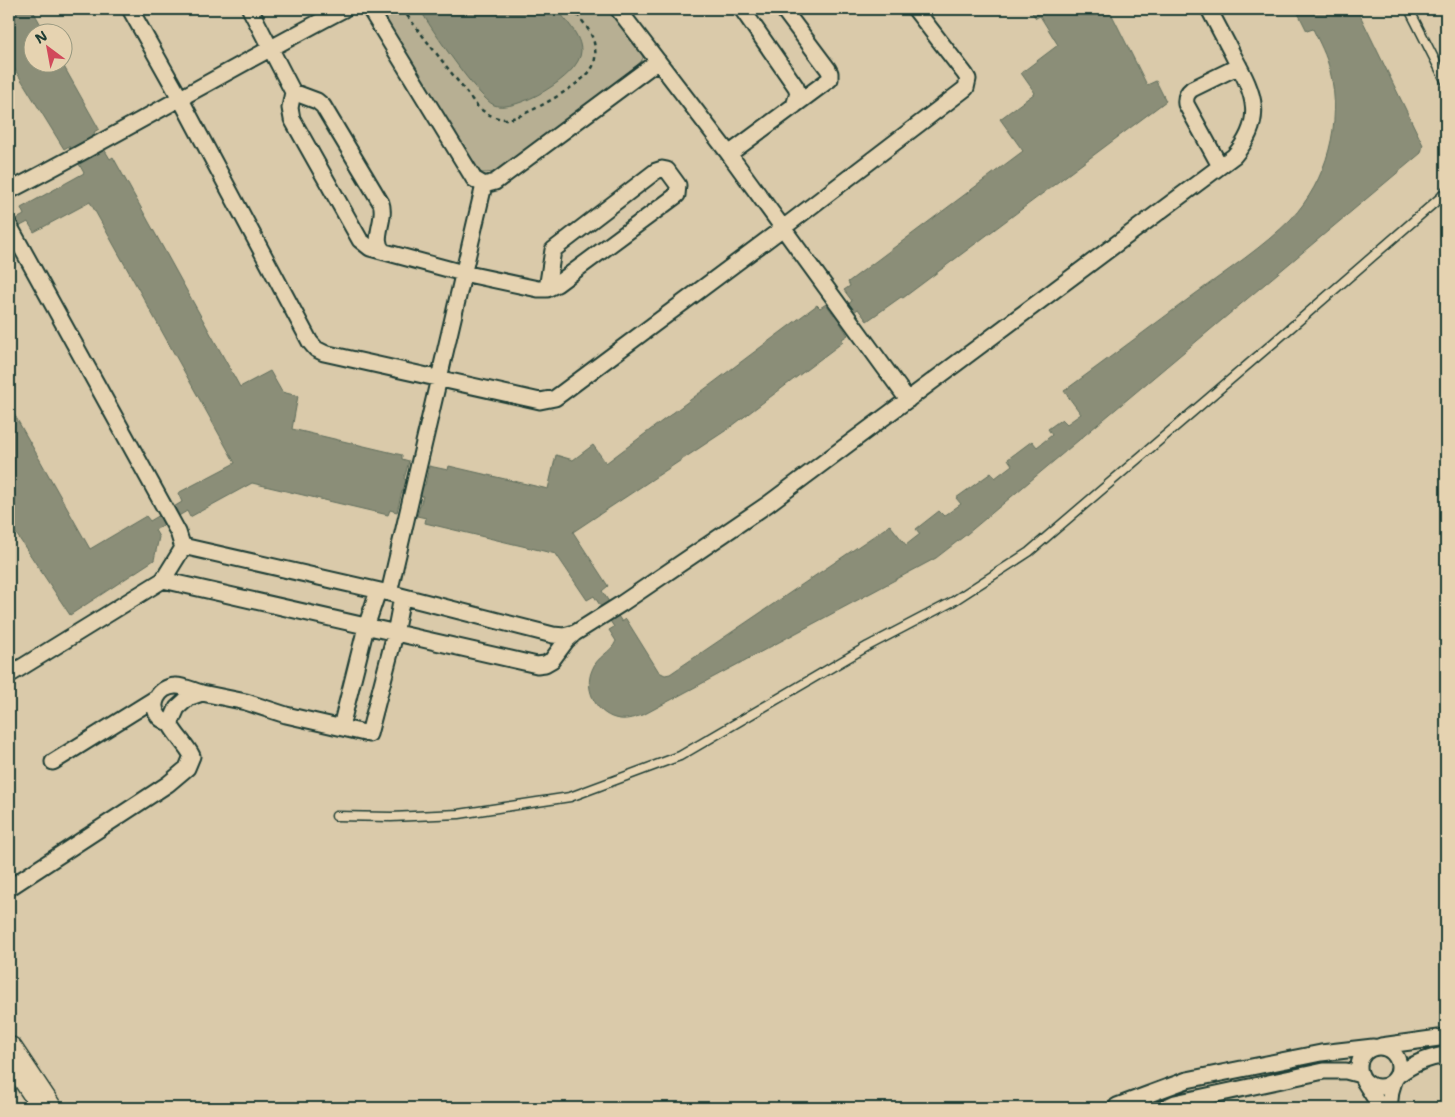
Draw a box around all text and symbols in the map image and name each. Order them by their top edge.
north arrow [22,22,72,72]
text: N [32,26,51,48]

